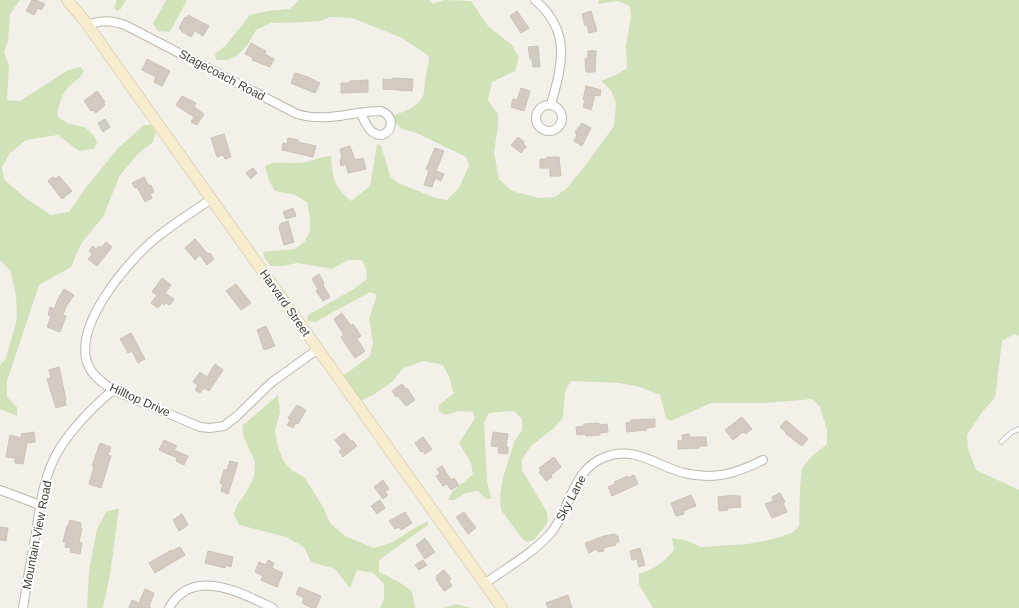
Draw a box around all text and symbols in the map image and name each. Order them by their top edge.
street label: Stagecoach Road [177,46,267,104]
street label: Harvard Street [257,267,313,340]
street label: Hilltop Drive [108,380,173,420]
street label: Sky Lane [553,472,589,523]
street label: Mountain View Road [20,479,54,591]

